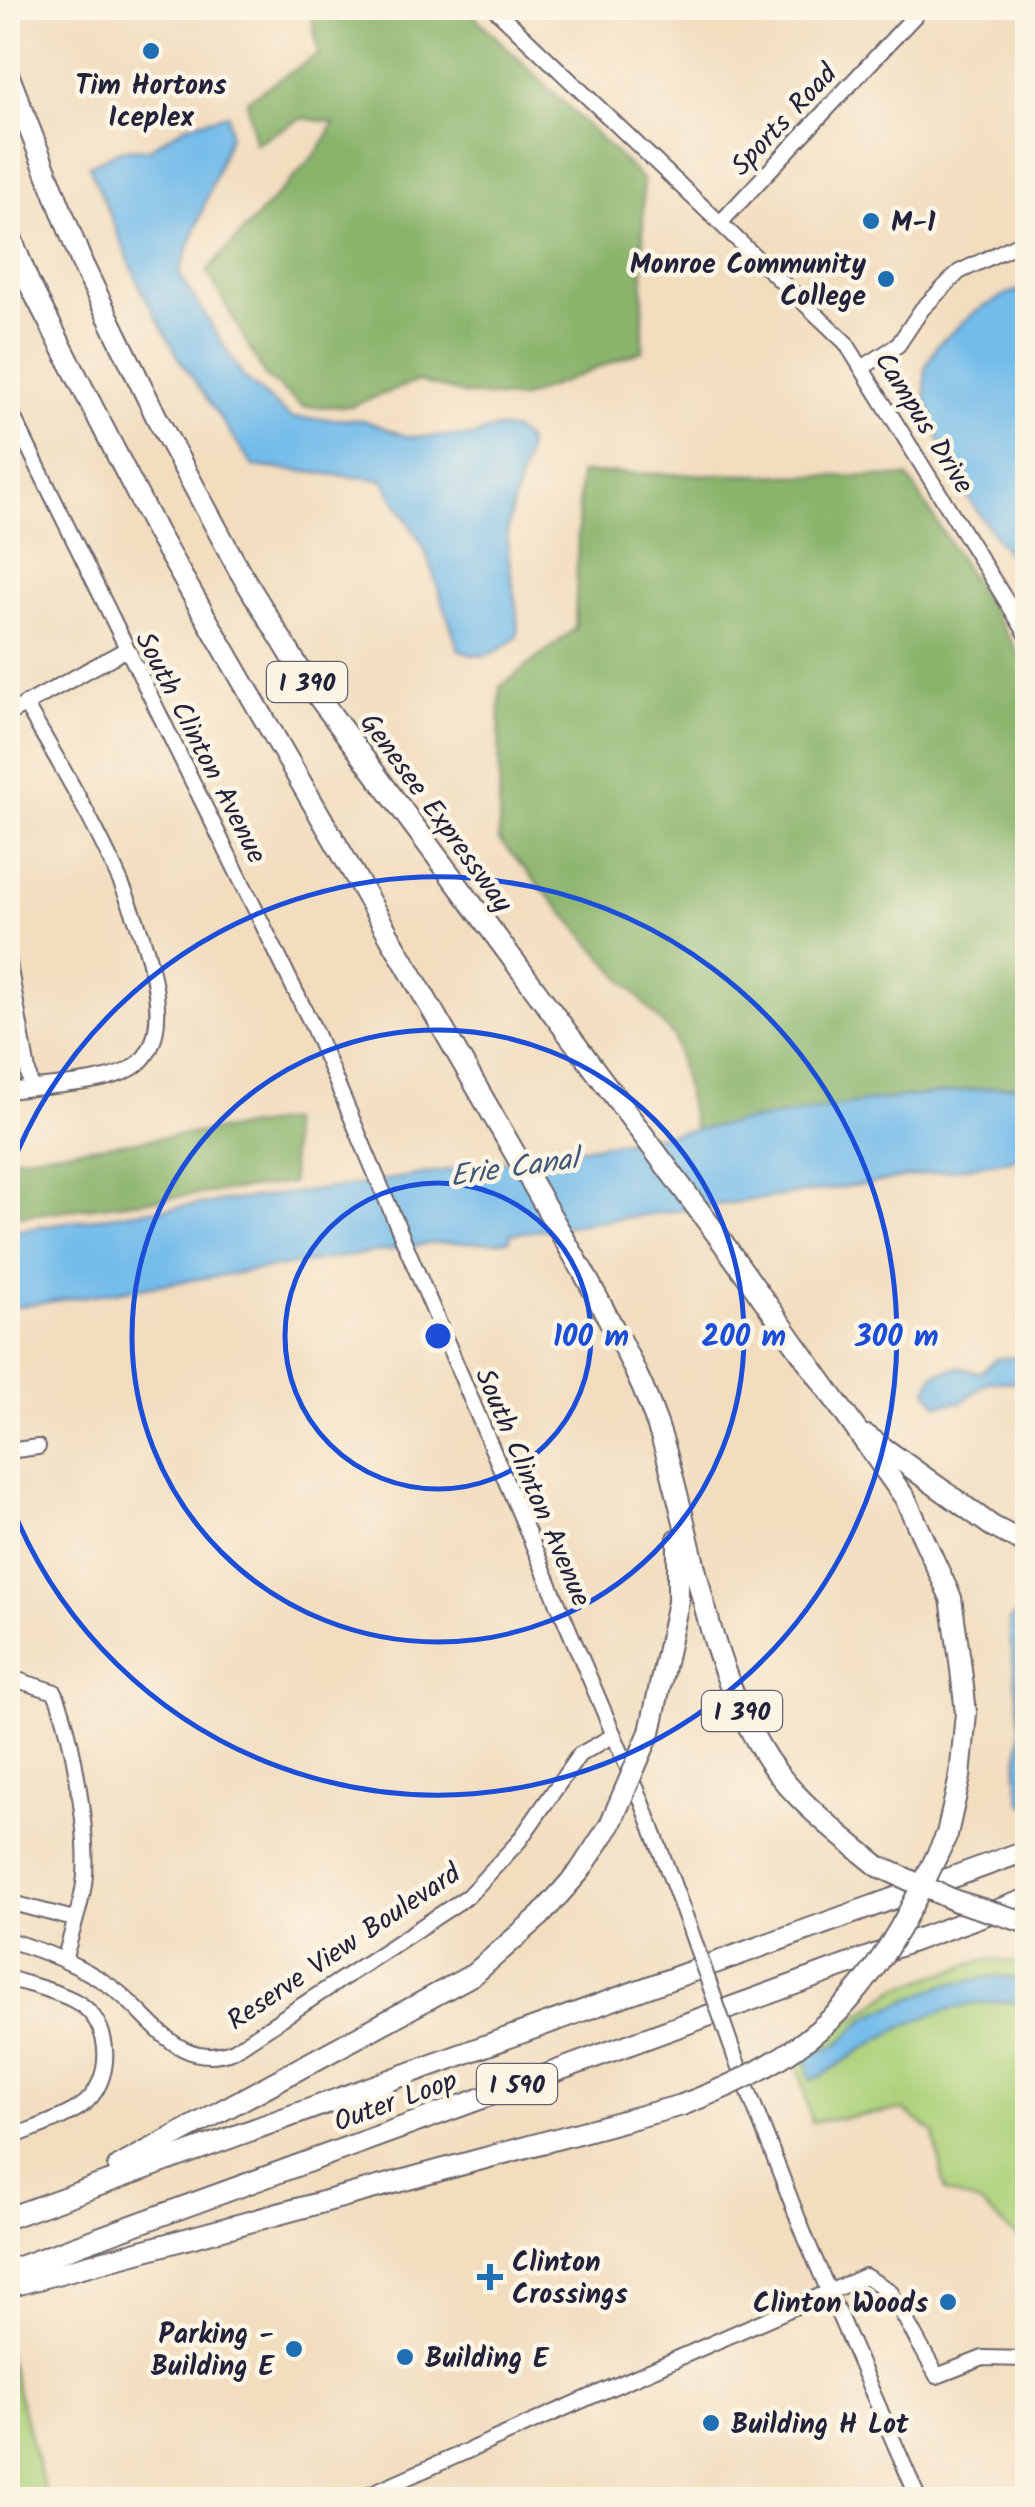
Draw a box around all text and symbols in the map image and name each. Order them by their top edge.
marker: Tim Hortons Iceplex [140,40,162,62]
street label: Sports Road [721,53,850,187]
place label: Tim Hortons Iceplex [75,64,227,141]
place label: M-1 [891,201,936,246]
marker: M-1 [860,210,882,232]
place label: Monroe Community College [630,243,866,320]
marker: Monroe Community College [875,268,897,290]
street label: Campus Drive [861,343,985,504]
street label: South Clinton Avenue [122,624,278,872]
road number: I 390 [267,662,347,702]
street label: Genesee Expressway [347,704,524,924]
water label: Erie Canal [447,1135,587,1202]
text: 100 m [553,1314,629,1362]
text: 200 m [702,1314,786,1362]
text: 300 m [854,1314,939,1362]
centre of rings [420,1318,456,1354]
street label: South Clinton Avenue [461,1362,602,1615]
road number: I 390 [702,1691,782,1731]
street label: Reserve View Boulevard [218,1852,472,2043]
street label: Outer Loop [328,2059,464,2145]
road number: I 590 [477,2064,557,2104]
place label: Clinton Crossings [512,2241,628,2318]
marker: Clinton Crossings [477,2264,503,2290]
place label: Clinton Woods [753,2282,928,2327]
marker: Clinton Woods [937,2291,959,2313]
place label: Parking - Building E [151,2313,276,2390]
place label: Building E [425,2337,550,2382]
marker: Parking - Building E [283,2338,305,2360]
marker: Building E [394,2346,416,2368]
place label: Building H Lot [731,2403,909,2448]
marker: Building H Lot [700,2412,722,2434]

